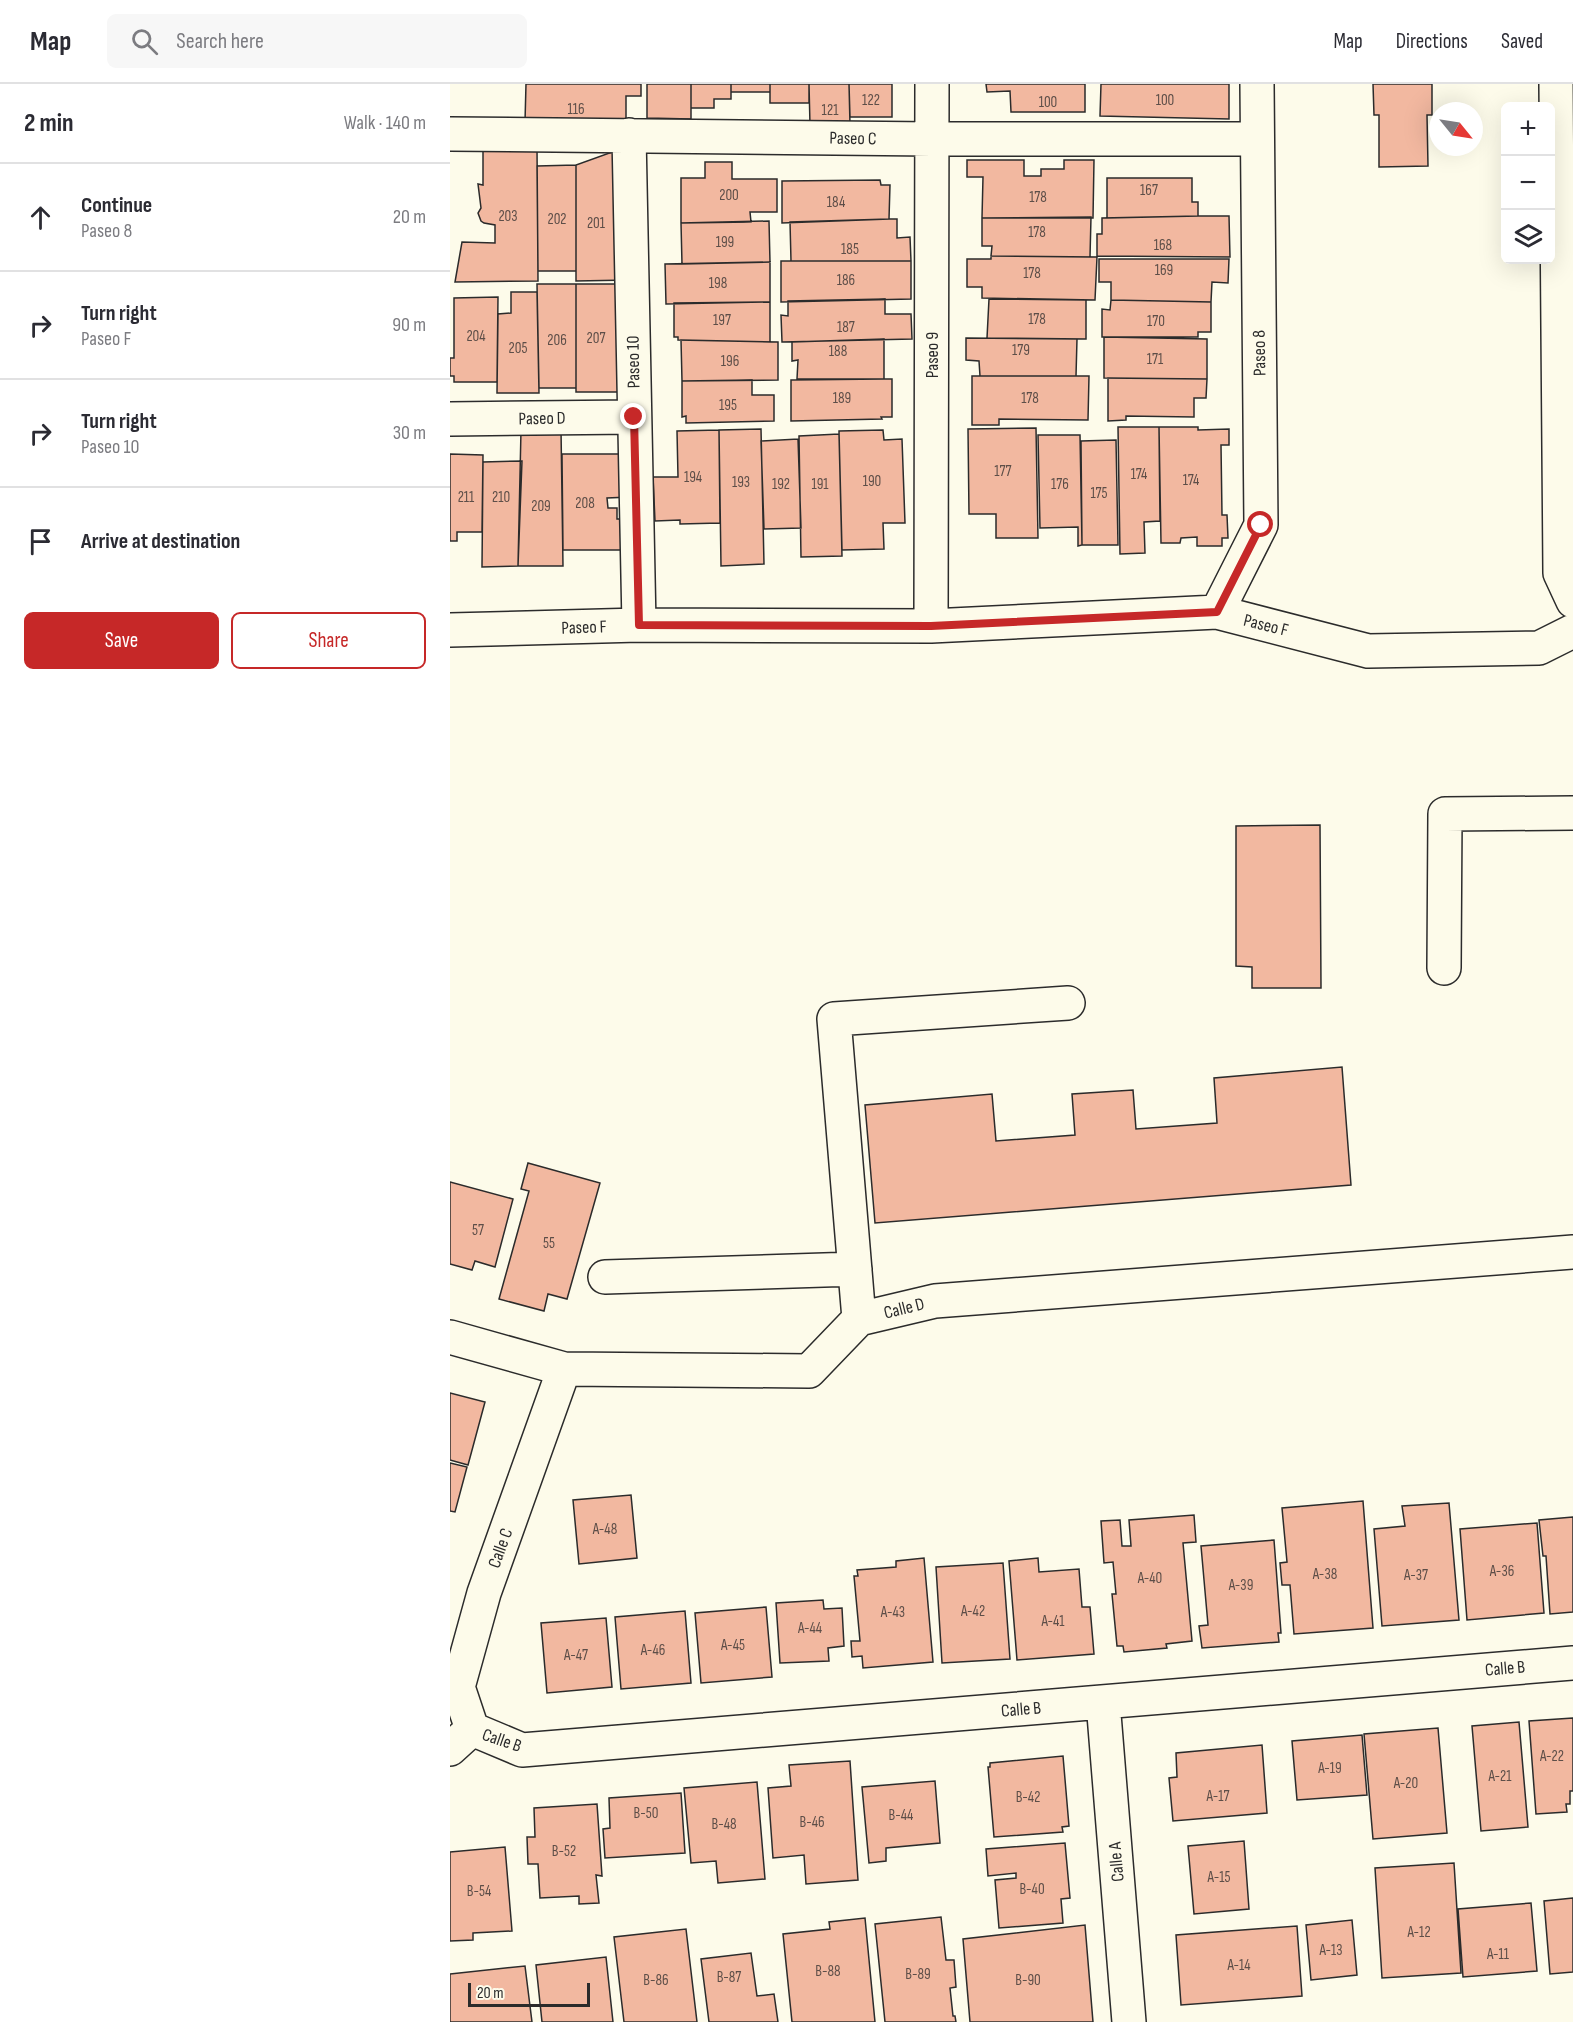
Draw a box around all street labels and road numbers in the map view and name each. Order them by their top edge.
street label: Paseo C [829,128,877,149]
street label: Paseo 8 [1249,330,1270,376]
street label: Paseo 9 [922,332,943,378]
street label: Paseo 10 [623,335,644,388]
street label: Paseo D [518,408,566,429]
street label: Paseo F [1241,610,1290,641]
street label: Paseo F [561,616,607,639]
street label: Calle D [882,1293,927,1324]
street label: Calle C [484,1525,517,1571]
street label: Calle B [1484,1656,1526,1681]
street label: Calle B [1000,1697,1042,1722]
street label: Calle B [479,1724,524,1757]
street label: Calle A [1104,1841,1129,1883]

